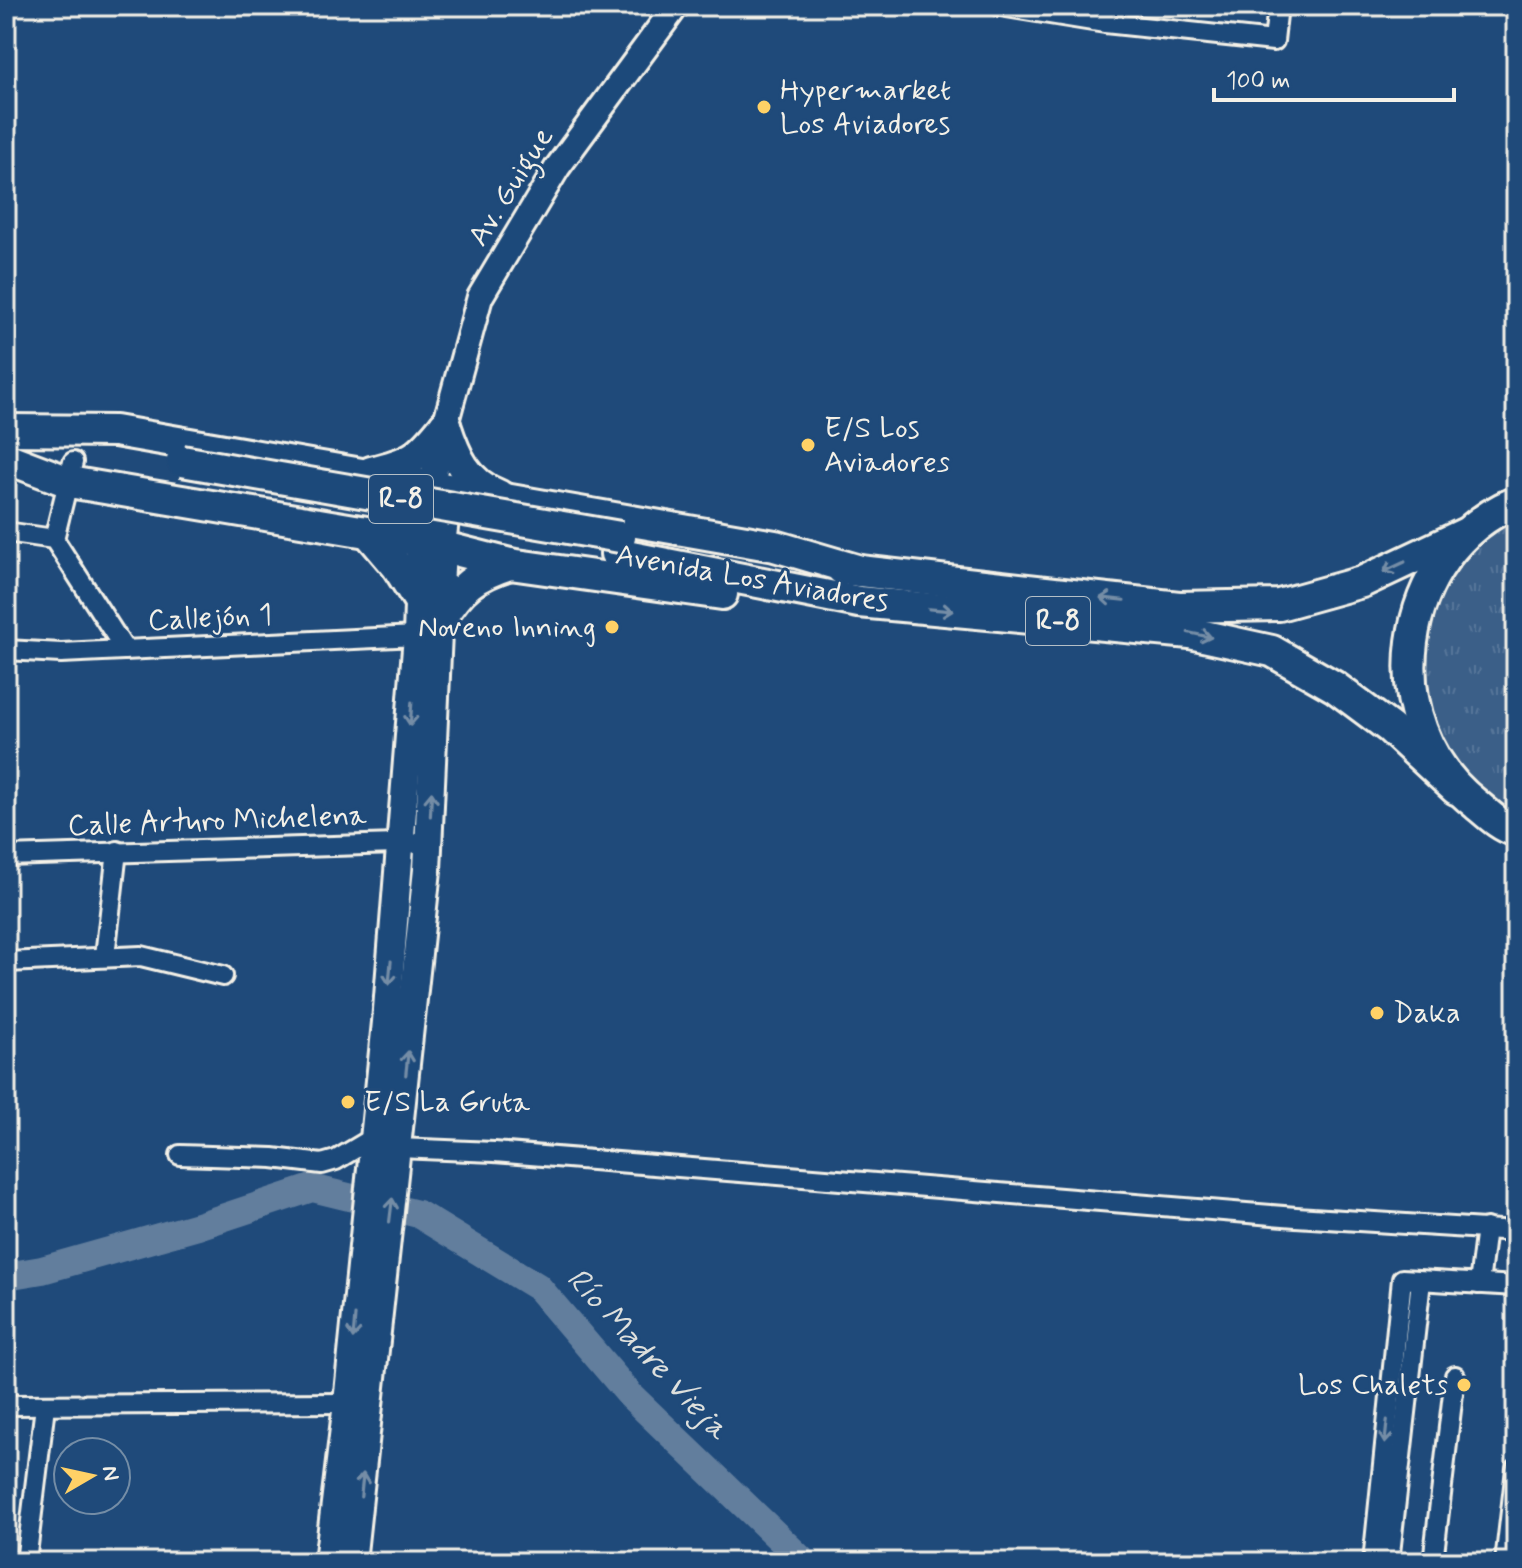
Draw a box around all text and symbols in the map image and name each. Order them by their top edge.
scale bar [1214,52,1454,102]
text: 100 m [1226,66,1290,97]
place label: Hypermarket Los Aviadores [780,71,951,144]
marker: Hypermarket Los Aviadores [755,98,773,116]
street label: Av. Guigue [459,120,565,255]
place label: E/S Los Aviadores [824,409,950,482]
marker: E/S Los Aviadores [799,436,817,454]
road number: R-8 [369,475,433,523]
street label: Avenida Los Aviadores [612,536,892,622]
one-way arrow [1382,560,1406,575]
one-way arrow [1100,592,1126,607]
street label: Callejón 1 [147,595,273,641]
road number: R-8 [1026,597,1090,645]
one-way arrow [927,602,954,617]
place label: Noveno Inning [418,608,596,647]
marker: Noveno Inning [603,618,621,636]
one-way arrow [1187,628,1212,643]
one-way arrow [403,700,418,727]
one-way arrow [424,791,439,818]
street label: Calle Arturo Michelena [67,796,368,846]
one-way arrow [382,959,397,986]
place label: Daka [1393,994,1461,1033]
marker: Daka [1368,1004,1386,1022]
one-way arrow [400,1050,415,1077]
place label: E/S La Gruta [364,1083,531,1122]
marker: E/S La Gruta [339,1093,357,1111]
one-way arrow [384,1198,399,1223]
water label: Río Madre Vieja [557,1259,739,1450]
one-way arrow [346,1314,361,1340]
place label: Los Chalets [1298,1366,1448,1405]
marker: Los Chalets [1455,1376,1473,1394]
one-way arrow [1379,1418,1394,1445]
north arrow [52,1436,132,1516]
text: N [95,1464,125,1483]
one-way arrow [354,1472,369,1499]

